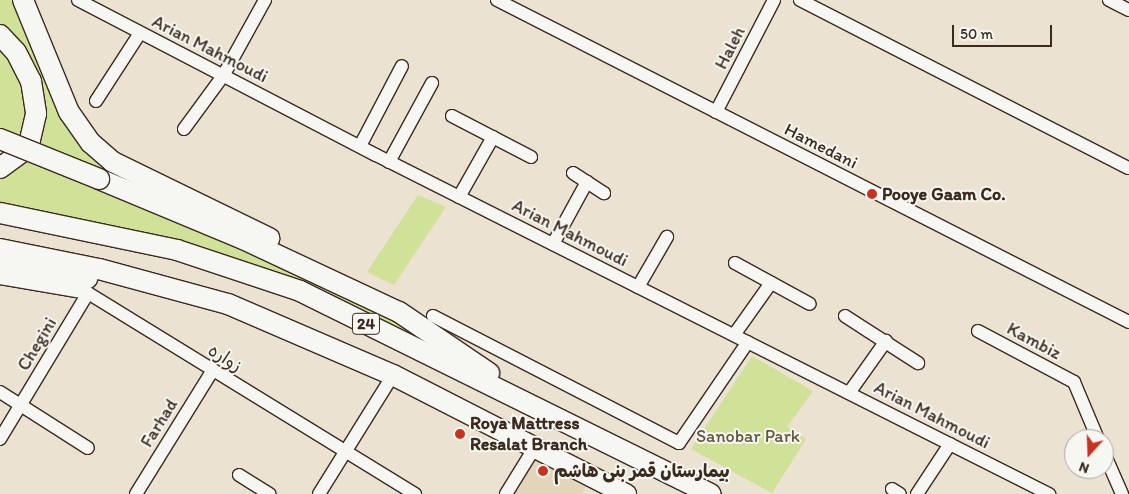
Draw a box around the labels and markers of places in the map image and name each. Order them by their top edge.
place label: Pooye Gaam Co. [882,183,1006,205]
marker: Pooye Gaam Co. [866,188,878,200]
place label: Roya Mattress Resalat Branch [470,413,587,456]
marker: Roya Mattress Resalat Branch [454,428,466,440]
place label: بیمارستان قمر بنی هاشم [554,460,730,482]
marker: بیمارستان قمر بنی هاشم [536,464,550,478]

